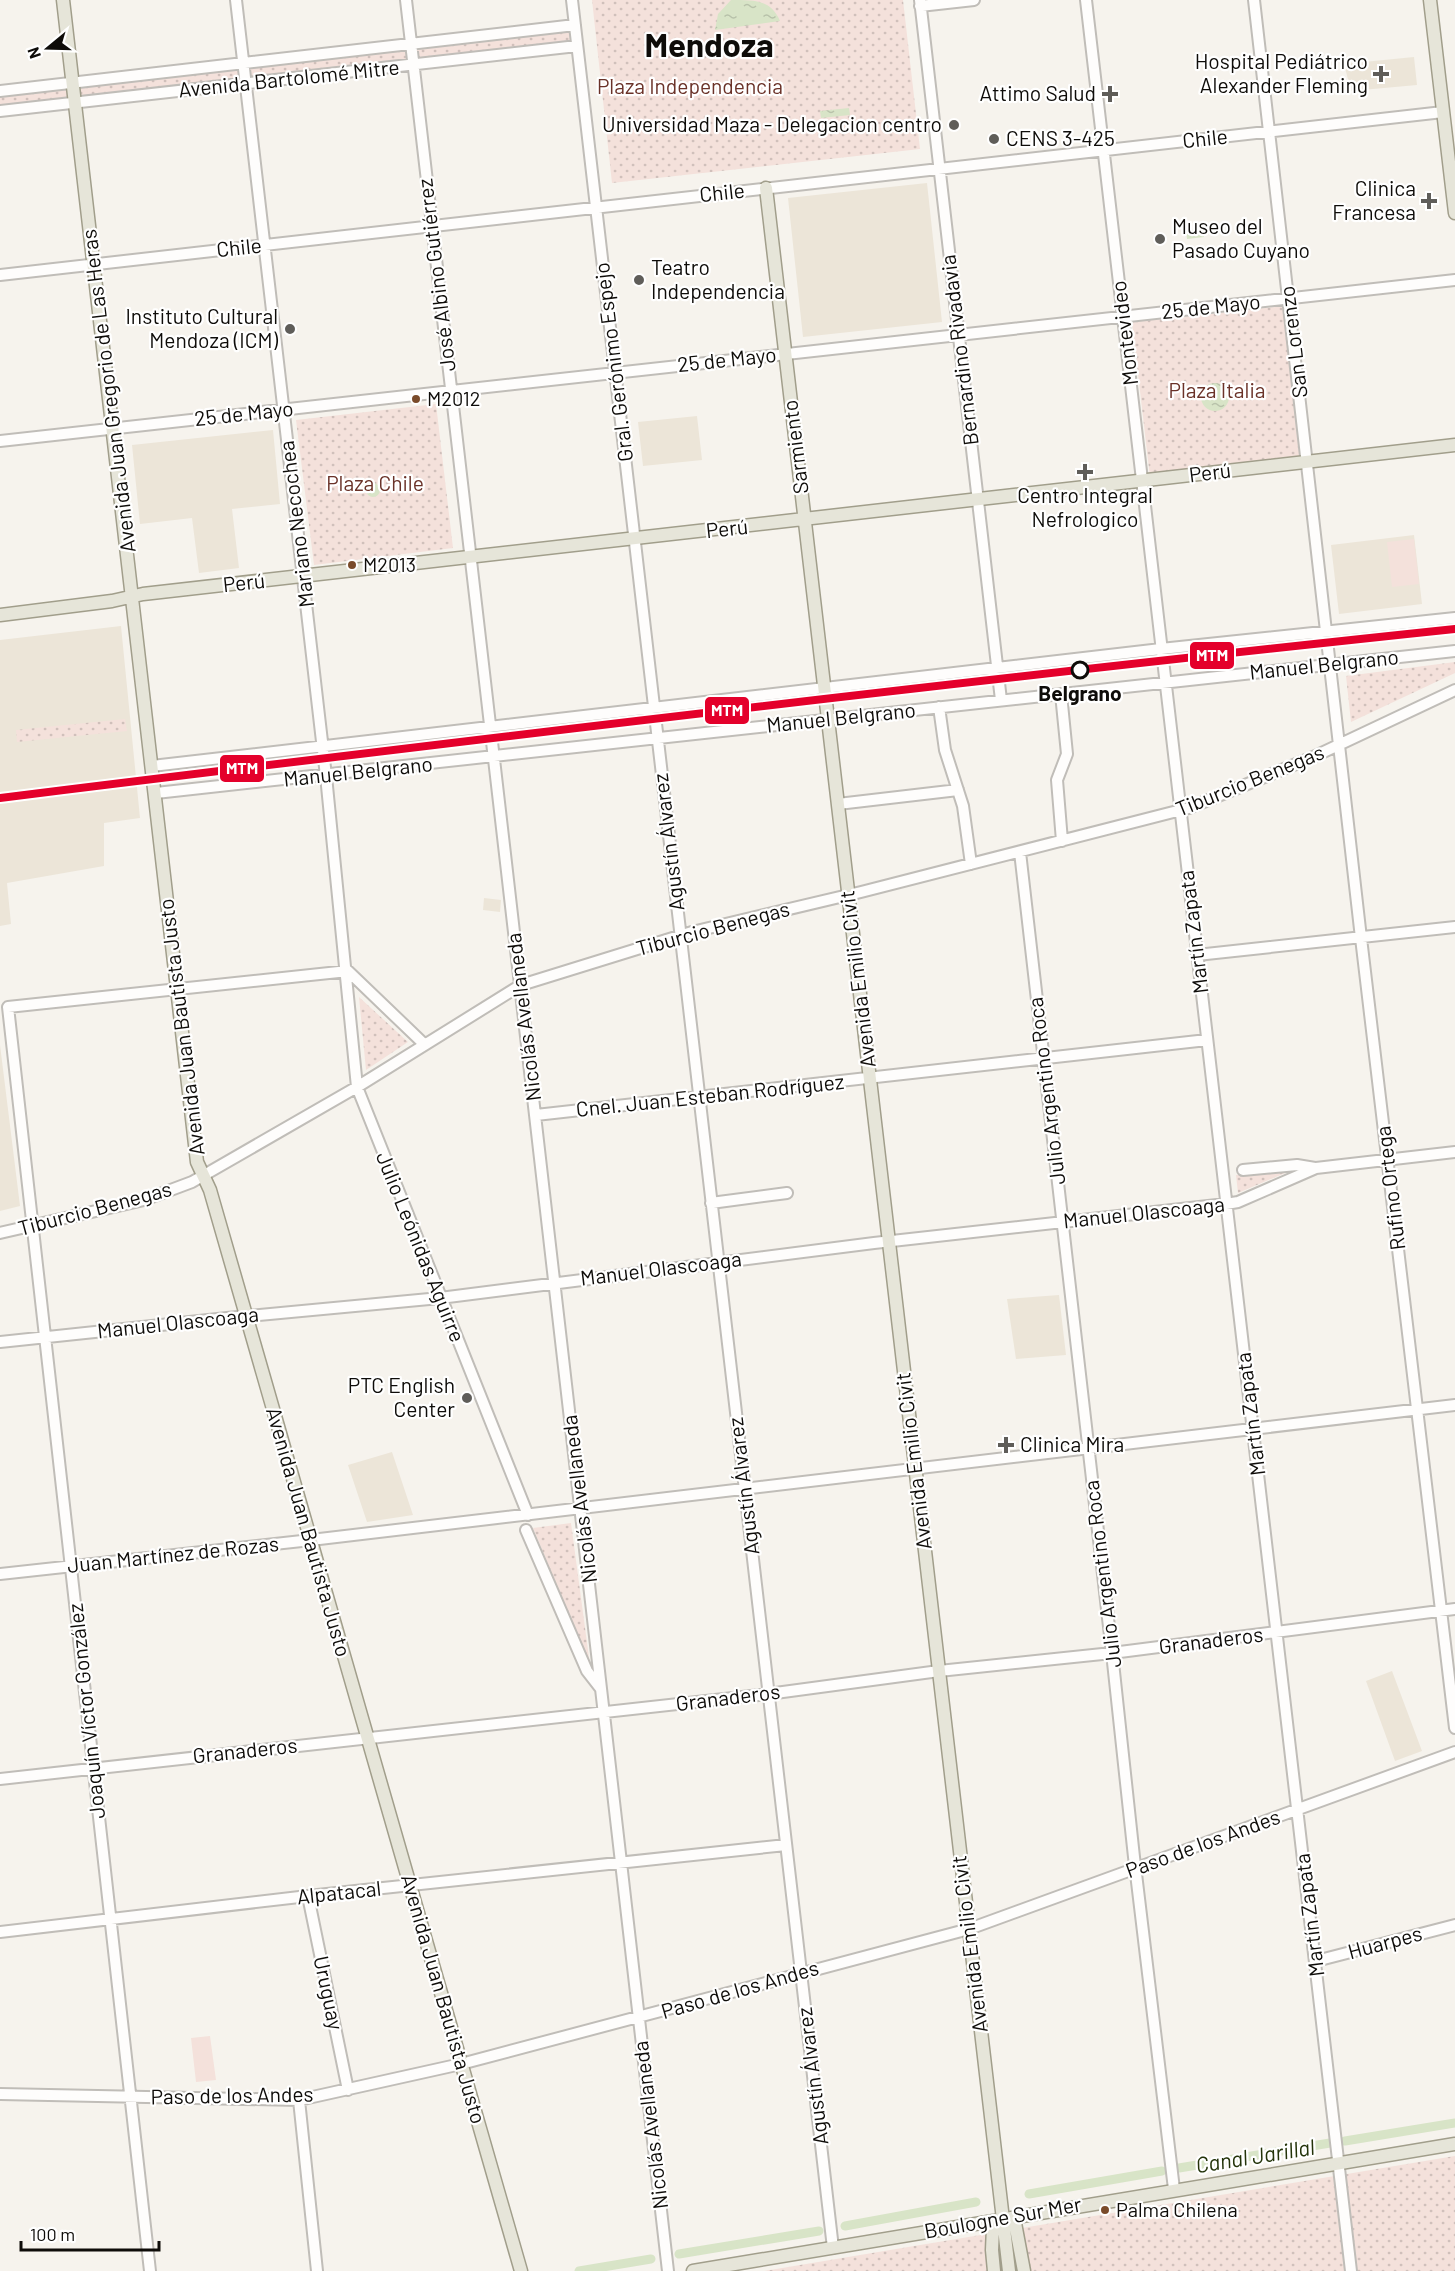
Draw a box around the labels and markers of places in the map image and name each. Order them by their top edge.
place label: Hospital Pediátrico Alexander Fleming [1195,48,1368,97]
marker: Hospital Pediátrico Alexander Fleming [1372,65,1390,83]
place label: Attimo Salud [979,80,1096,105]
marker: Attimo Salud [1101,85,1119,103]
place label: Universidad Maza - Delegacion centro [602,111,942,136]
marker: Universidad Maza - Delegacion centro [947,118,961,132]
place label: CENS 3-425 [1006,125,1115,150]
marker: CENS 3-425 [987,132,1001,146]
place label: Clinica Francesa [1332,175,1416,224]
marker: Clinica Francesa [1420,192,1438,210]
place label: Museo del Pasado Cuyano [1172,213,1310,262]
marker: Museo del Pasado Cuyano [1153,232,1167,246]
place label: Teatro Independencia [651,254,785,303]
marker: Teatro Independencia [632,273,646,287]
place label: Instituto Cultural Mendoza (ICM) [125,303,279,352]
marker: Instituto Cultural Mendoza (ICM) [283,322,297,336]
place label: M2012 [427,386,480,410]
marker: M2012 [410,393,422,405]
marker: Centro Integral Nefrologico [1076,463,1094,481]
place label: Centro Integral Nefrologico [1017,482,1153,531]
place label: M2013 [363,552,416,576]
marker: M2013 [346,559,358,571]
marker: Belgrano [1071,661,1089,679]
place label: Belgrano [1038,680,1122,705]
place label: PTC English Center [348,1372,455,1421]
marker: PTC English Center [460,1391,474,1405]
place label: Clinica Mira [1020,1431,1124,1456]
marker: Clinica Mira [997,1436,1015,1454]
place label: Palma Chilena [1116,2197,1238,2221]
marker: Palma Chilena [1099,2204,1111,2216]

